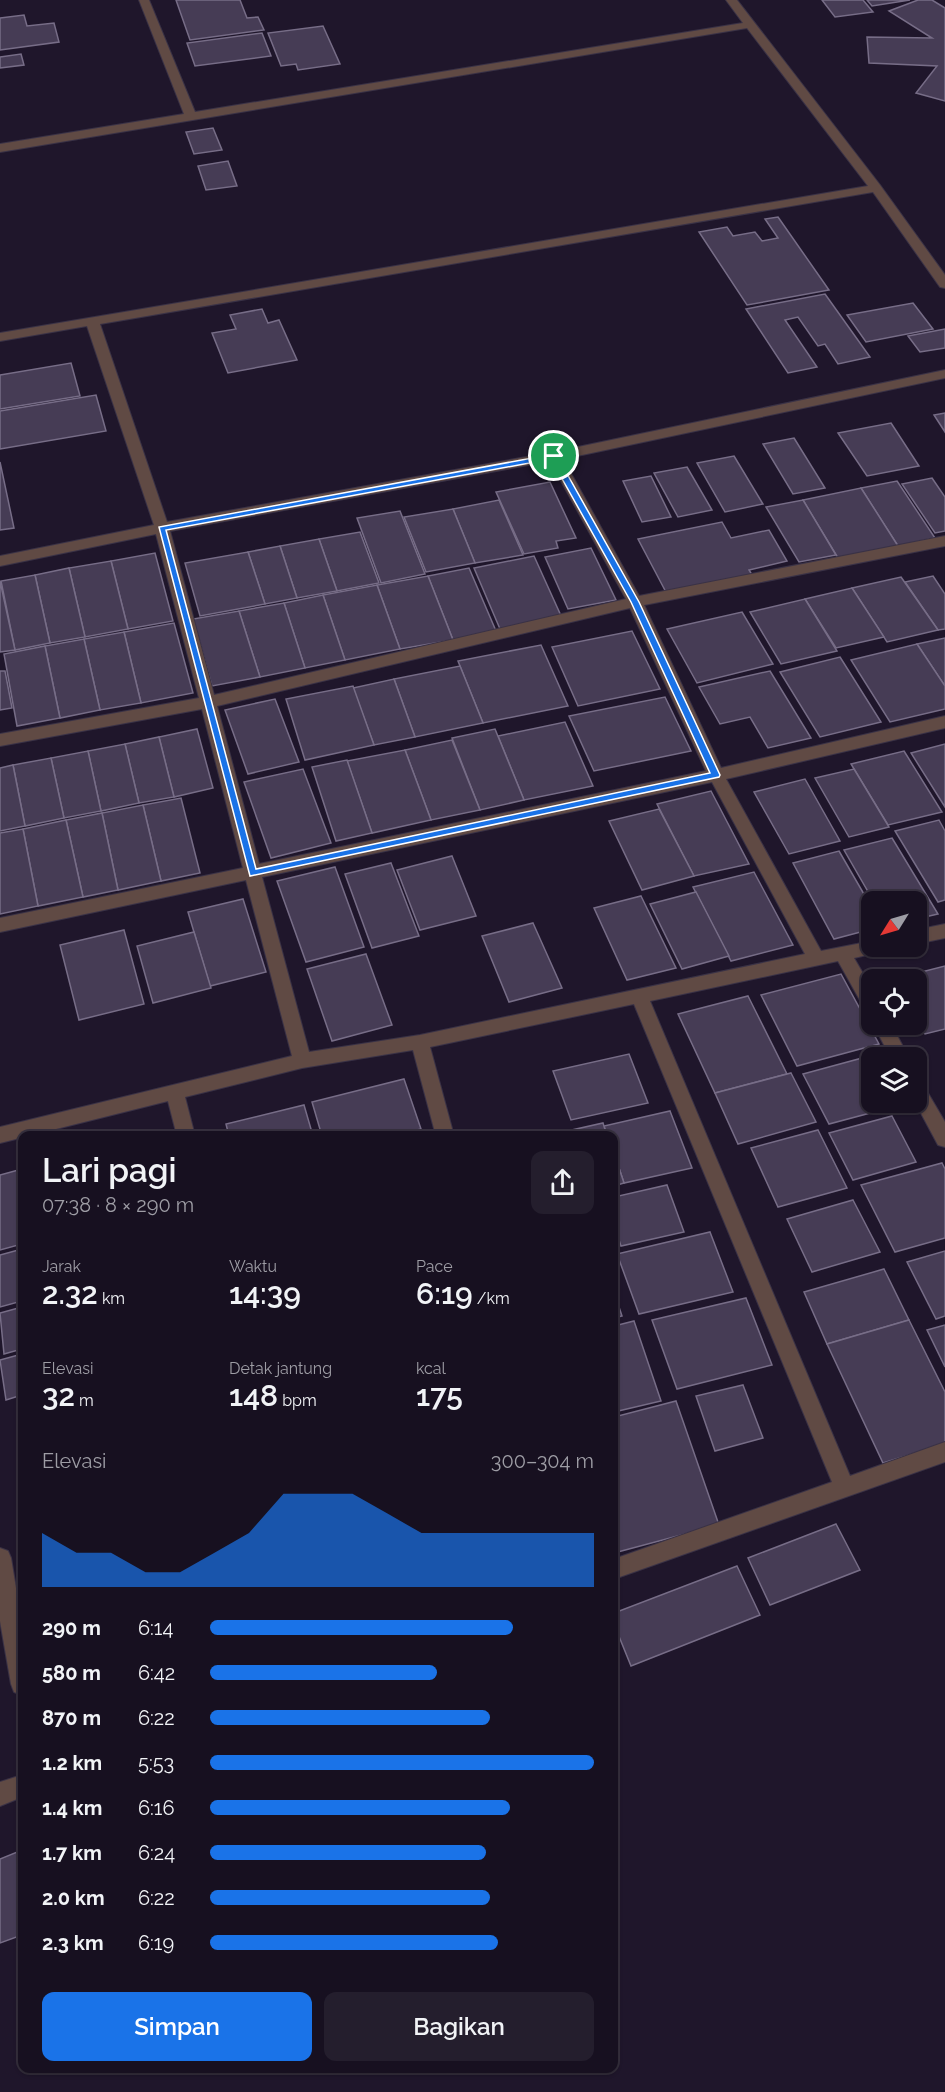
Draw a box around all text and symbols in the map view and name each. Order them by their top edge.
pin [528,430,579,481]
icon: arrive [537,439,570,472]
north arrow [861,891,927,957]
map controls [861,891,927,1113]
button: locate [861,969,927,1035]
button: layers [861,1047,927,1113]
text: Lari pagi [42,1151,176,1190]
button: share [531,1151,594,1214]
text: 07:38 · 8 × 290 m [42,1193,194,1217]
text: Jarak [42,1257,81,1276]
text: Waktu [229,1257,277,1276]
text: Pace [416,1257,453,1276]
text: 2.32 [42,1276,98,1311]
text: 14:39 [229,1276,301,1311]
text: 6:19 [416,1276,473,1311]
text: km [98,1289,125,1308]
text: /km [473,1289,510,1308]
text: Elevasi [42,1359,94,1378]
text: Detak jantung [229,1359,332,1378]
text: kcal [416,1359,446,1378]
text: 32 [42,1378,75,1413]
text: 148 [229,1378,278,1413]
text: 175 [416,1378,463,1413]
text: m [75,1391,94,1410]
text: bpm [278,1391,317,1410]
text: Elevasi [42,1449,106,1473]
text: 300–304 m [491,1449,594,1473]
text: 290 m [42,1616,101,1640]
text: 6:14 [138,1616,173,1640]
text: 580 m [42,1661,101,1685]
text: 6:42 [138,1661,175,1685]
text: 870 m [42,1706,101,1730]
text: 6:22 [138,1706,175,1730]
text: 1.2 km [42,1751,102,1775]
text: 5:53 [138,1751,174,1775]
text: 1.4 km [42,1796,102,1820]
text: 6:16 [138,1796,174,1820]
text: 1.7 km [42,1841,102,1865]
text: 6:24 [138,1841,175,1865]
text: 2.0 km [42,1886,105,1910]
text: 6:22 [138,1886,175,1910]
text: 2.3 km [42,1931,104,1955]
text: 6:19 [138,1931,174,1955]
button: Simpan [42,1992,312,2061]
button: Bagikan [324,1992,594,2061]

